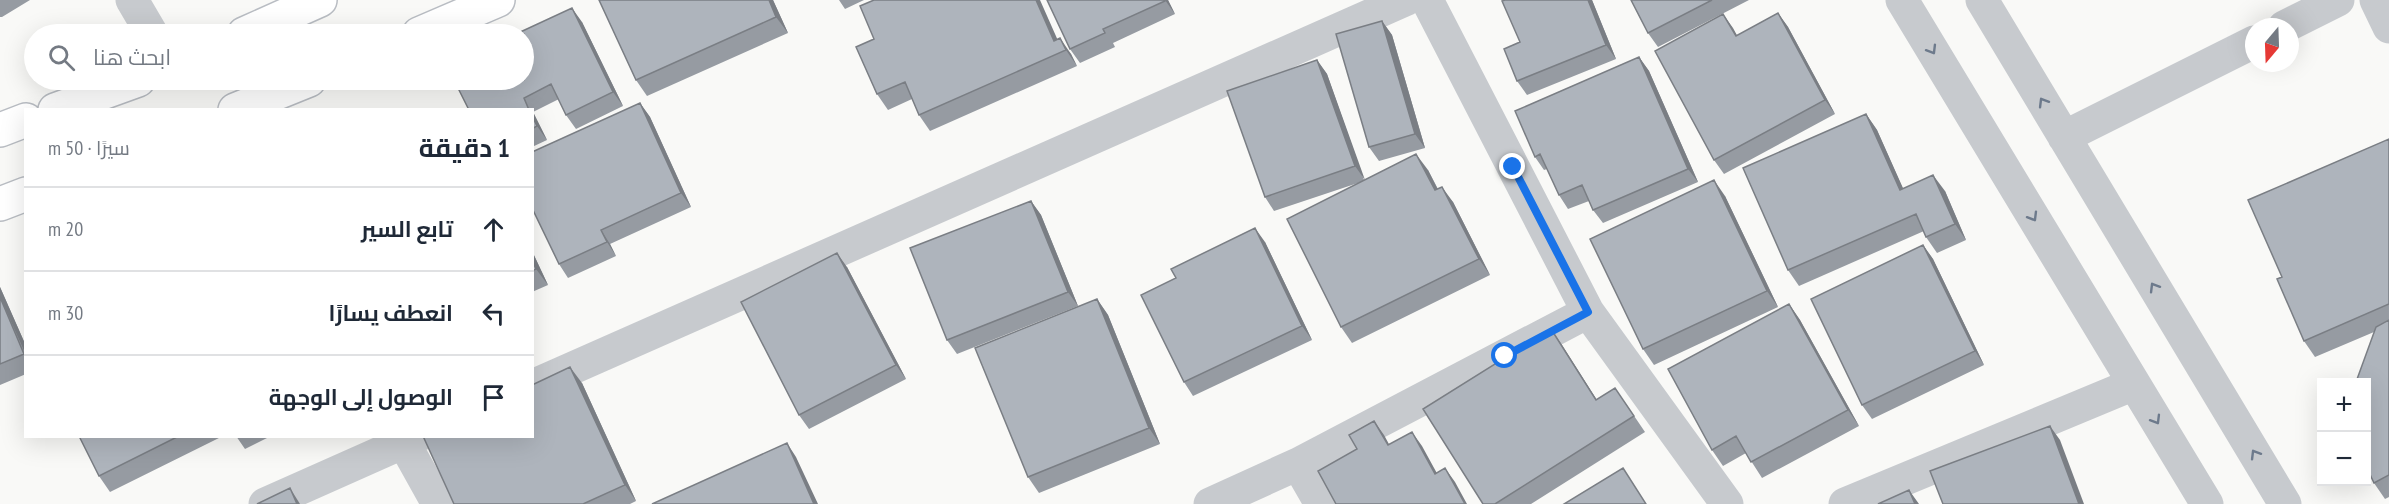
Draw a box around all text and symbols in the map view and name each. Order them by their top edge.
north arrow [2245,18,2299,72]
search box [24,24,534,90]
icon: search [45,41,78,74]
text: ابحث هنا [93,43,171,71]
one-way arrow [1924,44,1936,54]
one-way arrow [2039,98,2050,108]
text: 1 دقيقة [419,131,510,164]
text: سيرًا · 50 m [48,135,130,161]
route end [1499,153,1525,179]
one-way arrow [2025,211,2037,221]
icon: ahead [477,213,510,246]
text: تابع السير [361,215,453,243]
text: 20 m [48,216,83,242]
one-way arrow [2150,283,2162,293]
icon: left [477,297,510,330]
text: انعطف يسارًا [329,299,453,327]
text: 30 m [48,300,83,326]
route start [1491,342,1517,368]
map controls [2317,378,2371,486]
button: + [2317,378,2371,432]
icon: arrive [477,381,510,414]
text: الوصول إلى الوجهة [269,383,453,411]
one-way arrow [2148,413,2159,424]
button: − [2317,432,2371,486]
one-way arrow [2250,450,2262,460]

